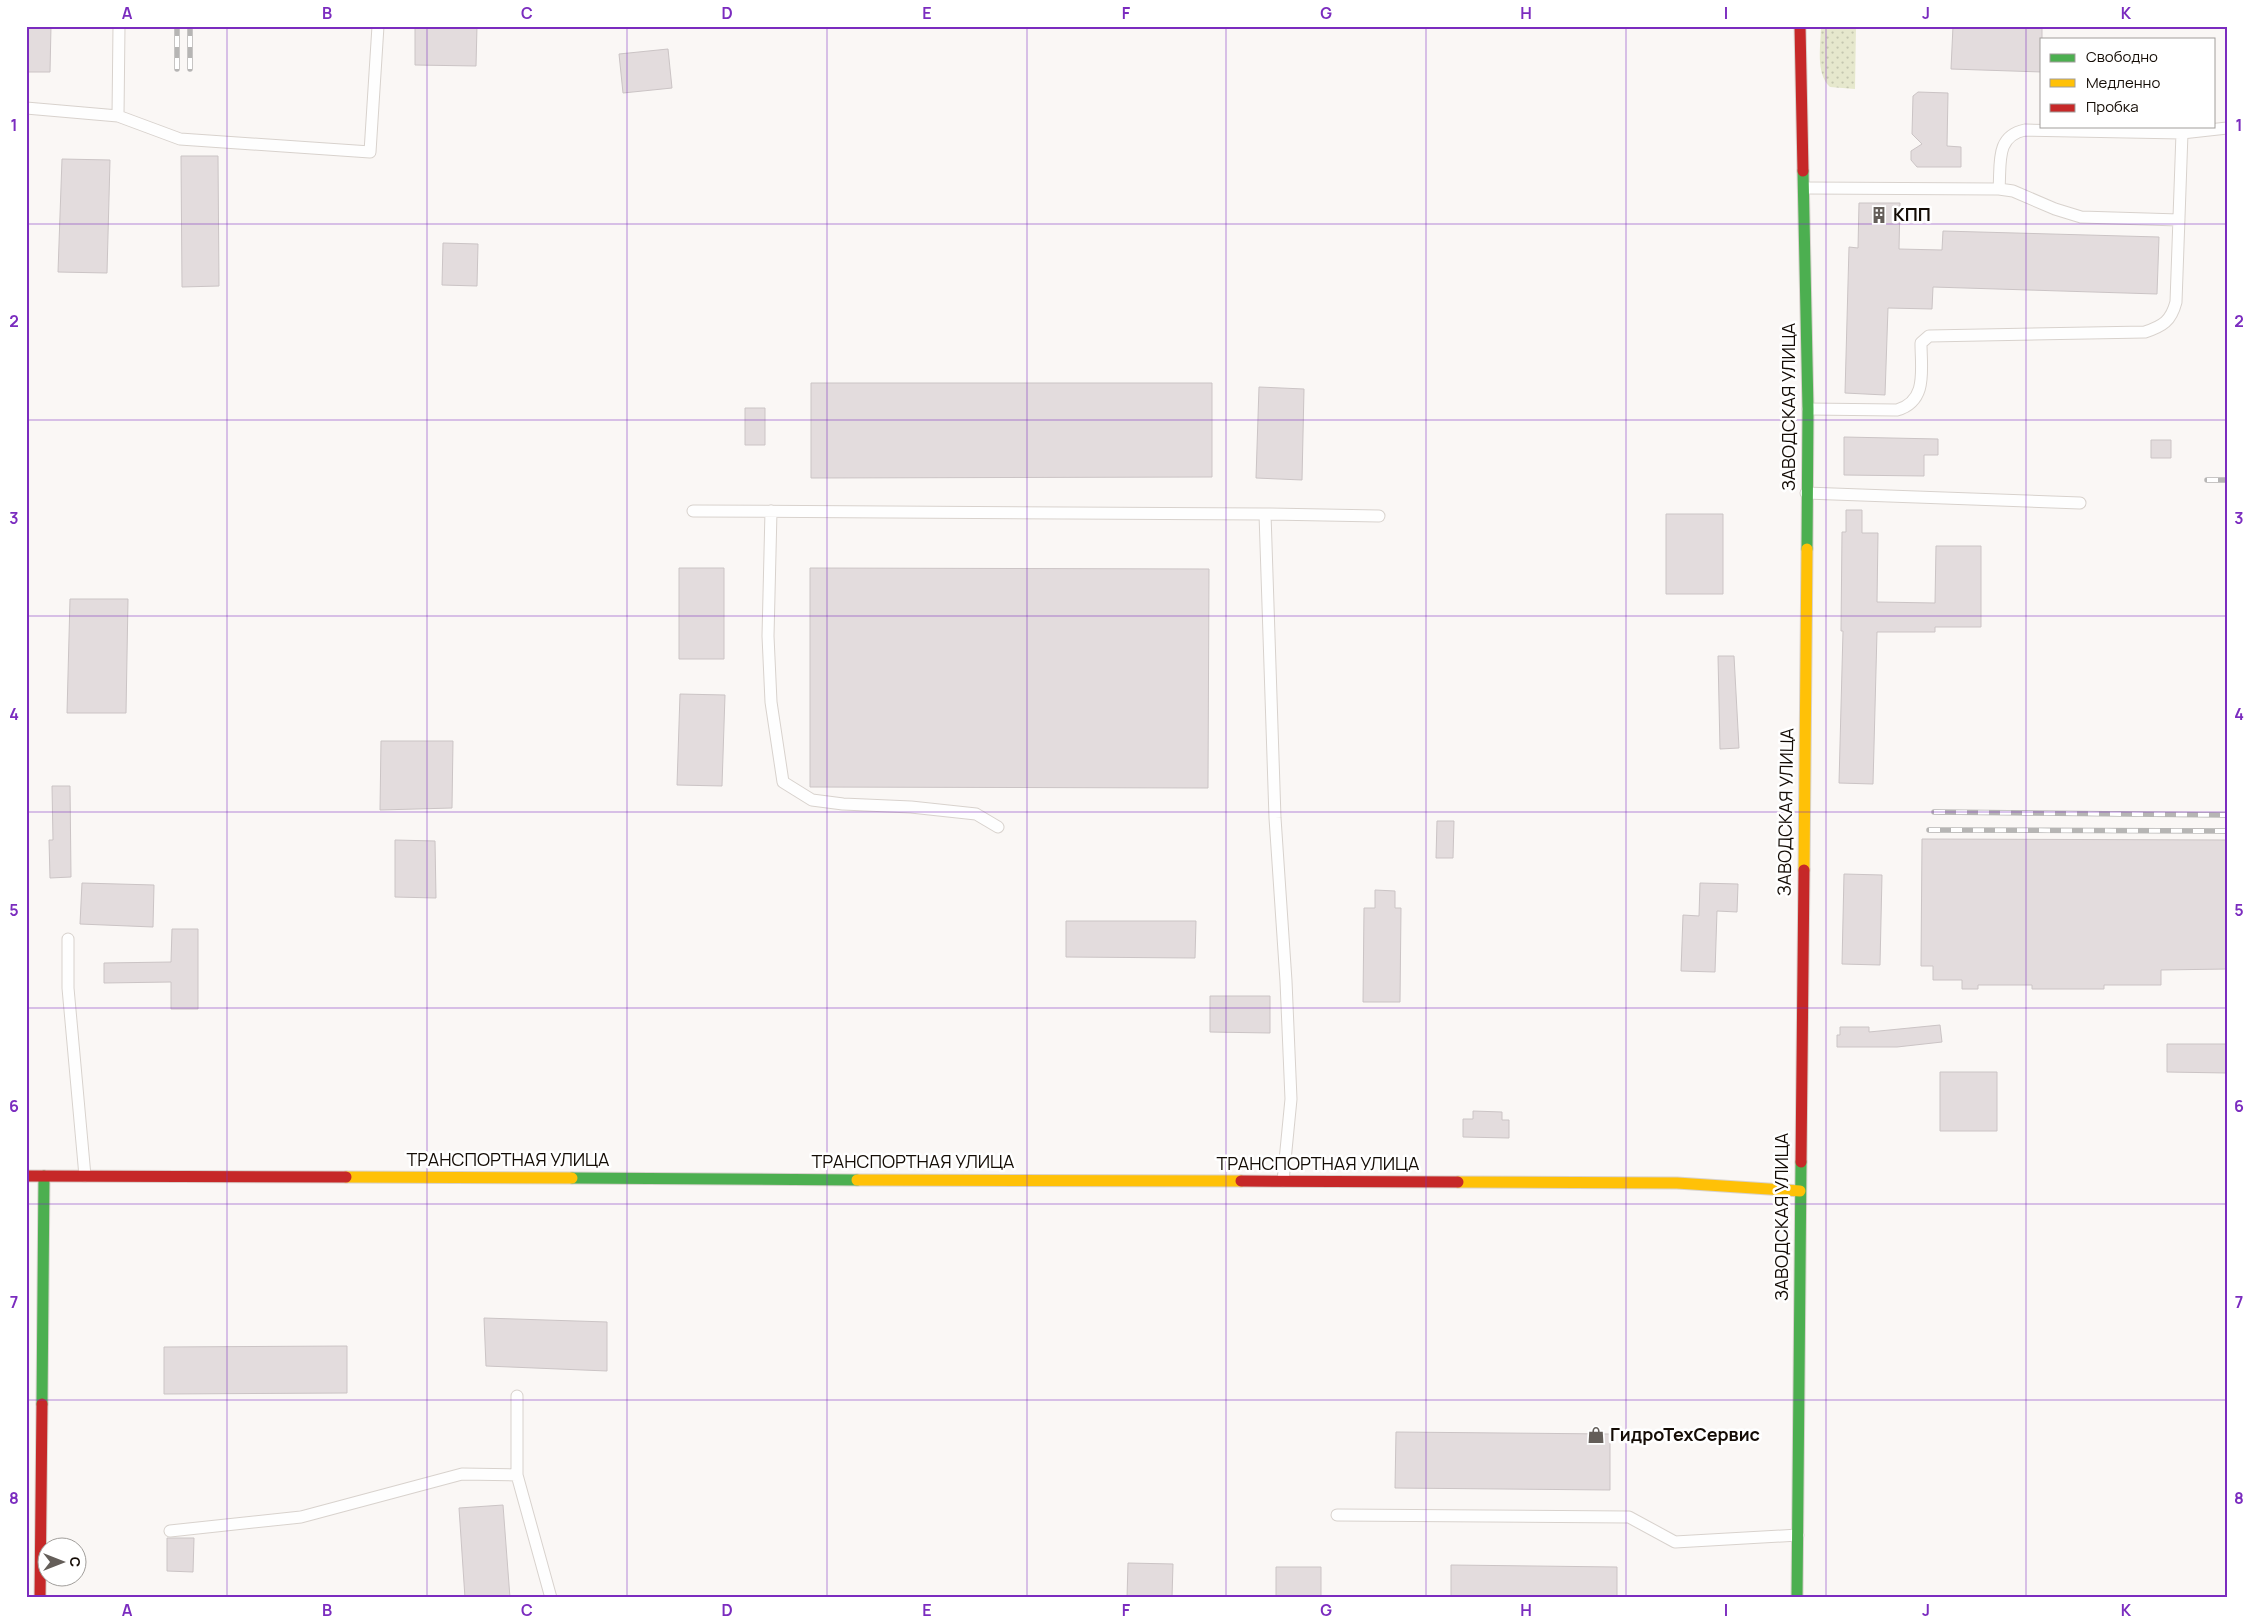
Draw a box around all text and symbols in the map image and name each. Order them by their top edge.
text: A [122,2,133,24]
text: B [322,2,332,24]
text: C [521,2,533,24]
text: D [721,2,733,24]
text: E [922,2,932,24]
text: F [1122,2,1131,24]
text: G [1320,2,1332,24]
text: H [1520,2,1532,24]
text: I [1724,2,1728,24]
text: J [1922,2,1930,24]
text: K [2121,2,2132,24]
legend [2040,38,2216,128]
text: Свободно [2086,46,2158,67]
text: Медленно [2086,72,2160,93]
text: Пробка [2086,96,2139,117]
text: 1 [10,114,18,136]
text: 1 [2235,114,2243,136]
place label: КПП [1893,202,1931,226]
building icon: КПП [1869,205,1889,225]
text: 2 [9,310,19,332]
text: 2 [2234,310,2244,332]
street label: ЗАВОДСКАЯ УЛИЦА [1776,322,1800,491]
text: 3 [9,507,19,529]
text: 3 [2234,507,2244,529]
text: 4 [9,703,19,725]
text: 4 [2234,703,2244,725]
street label: ЗАВОДСКАЯ УЛИЦА [1772,727,1798,896]
text: 5 [9,899,19,921]
text: 5 [2234,899,2244,921]
text: 6 [9,1095,19,1117]
text: 6 [2234,1095,2244,1117]
street label: ЗАВОДСКАЯ УЛИЦА [1769,1132,1793,1301]
street label: ТРАНСПОРТНАЯ УЛИЦА [407,1147,610,1171]
street label: ТРАНСПОРТНАЯ УЛИЦА [812,1149,1015,1173]
street label: ТРАНСПОРТНАЯ УЛИЦА [1217,1151,1420,1175]
text: 7 [10,1291,18,1313]
text: 7 [2235,1291,2243,1313]
place label: ГидроТехСервис [1610,1422,1760,1446]
shop icon: ГидроТехСервис [1586,1425,1606,1445]
text: 8 [9,1487,19,1509]
text: 8 [2234,1487,2244,1509]
north arrow [38,1536,88,1586]
text: С [66,1557,85,1567]
text: A [122,1599,133,1621]
text: B [322,1599,332,1621]
text: C [521,1599,533,1621]
text: D [721,1599,733,1621]
text: E [922,1599,932,1621]
text: F [1122,1599,1131,1621]
text: G [1320,1599,1332,1621]
text: H [1520,1599,1532,1621]
text: I [1724,1599,1728,1621]
text: J [1922,1599,1930,1621]
text: K [2121,1599,2132,1621]

